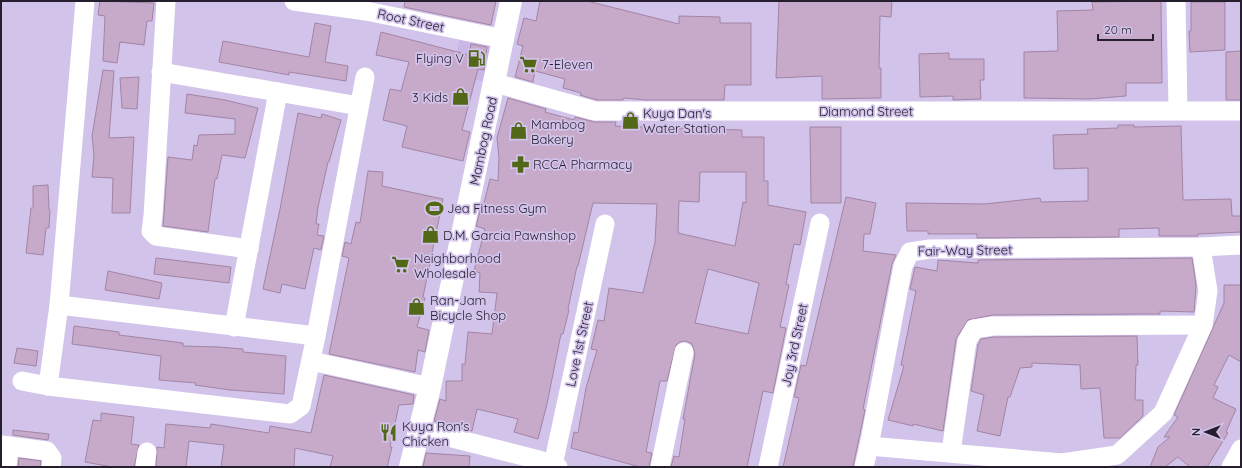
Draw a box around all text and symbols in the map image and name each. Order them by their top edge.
street label: Root Street [376,5,446,35]
scale bar [1098,16,1153,42]
text: 20 m [1104,22,1132,37]
fuel station icon: Flying V [467,48,487,68]
place label: Flying V [416,50,464,66]
supermarket icon: 7-Eleven [519,54,539,74]
place label: 7-Eleven [542,56,593,72]
shop icon: 3 Kids [451,87,471,107]
place label: 3 Kids [412,89,448,105]
street label: Mambog Road [466,95,500,187]
street label: Diamond Street [819,103,913,119]
place label: Kuya Dan's Water Station [643,105,726,136]
shop icon: Kuya Dan's Water Station [620,110,640,130]
place label: Mambog Bakery [531,116,585,147]
shop icon: Mambog Bakery [508,121,528,141]
pharmacy icon: RCCA Pharmacy [510,154,530,174]
place label: RCCA Pharmacy [533,156,632,172]
sports icon: Jea Fitness Gym [424,198,444,218]
place label: Jea Fitness Gym [447,200,547,216]
shop icon: D.M. Garcia Pawnshop [420,225,440,245]
place label: D.M. Garcia Pawnshop [443,227,576,243]
street label: Fair-Way Street [918,241,1012,259]
place label: Neighborhood Wholesale [414,250,501,281]
supermarket icon: Neighborhood Wholesale [391,255,411,275]
place label: Ran-Jam Bicycle Shop [430,292,506,323]
shop icon: Ran-Jam Bicycle Shop [407,297,427,317]
street label: Love 1st Street [562,300,596,388]
street label: Joy 3rd Street [777,302,811,388]
north arrow [1186,412,1226,452]
place label: Kuya Ron's Chicken [402,418,469,449]
restaurant icon: Kuya Ron's Chicken [379,423,399,443]
text: N [1189,428,1203,436]

